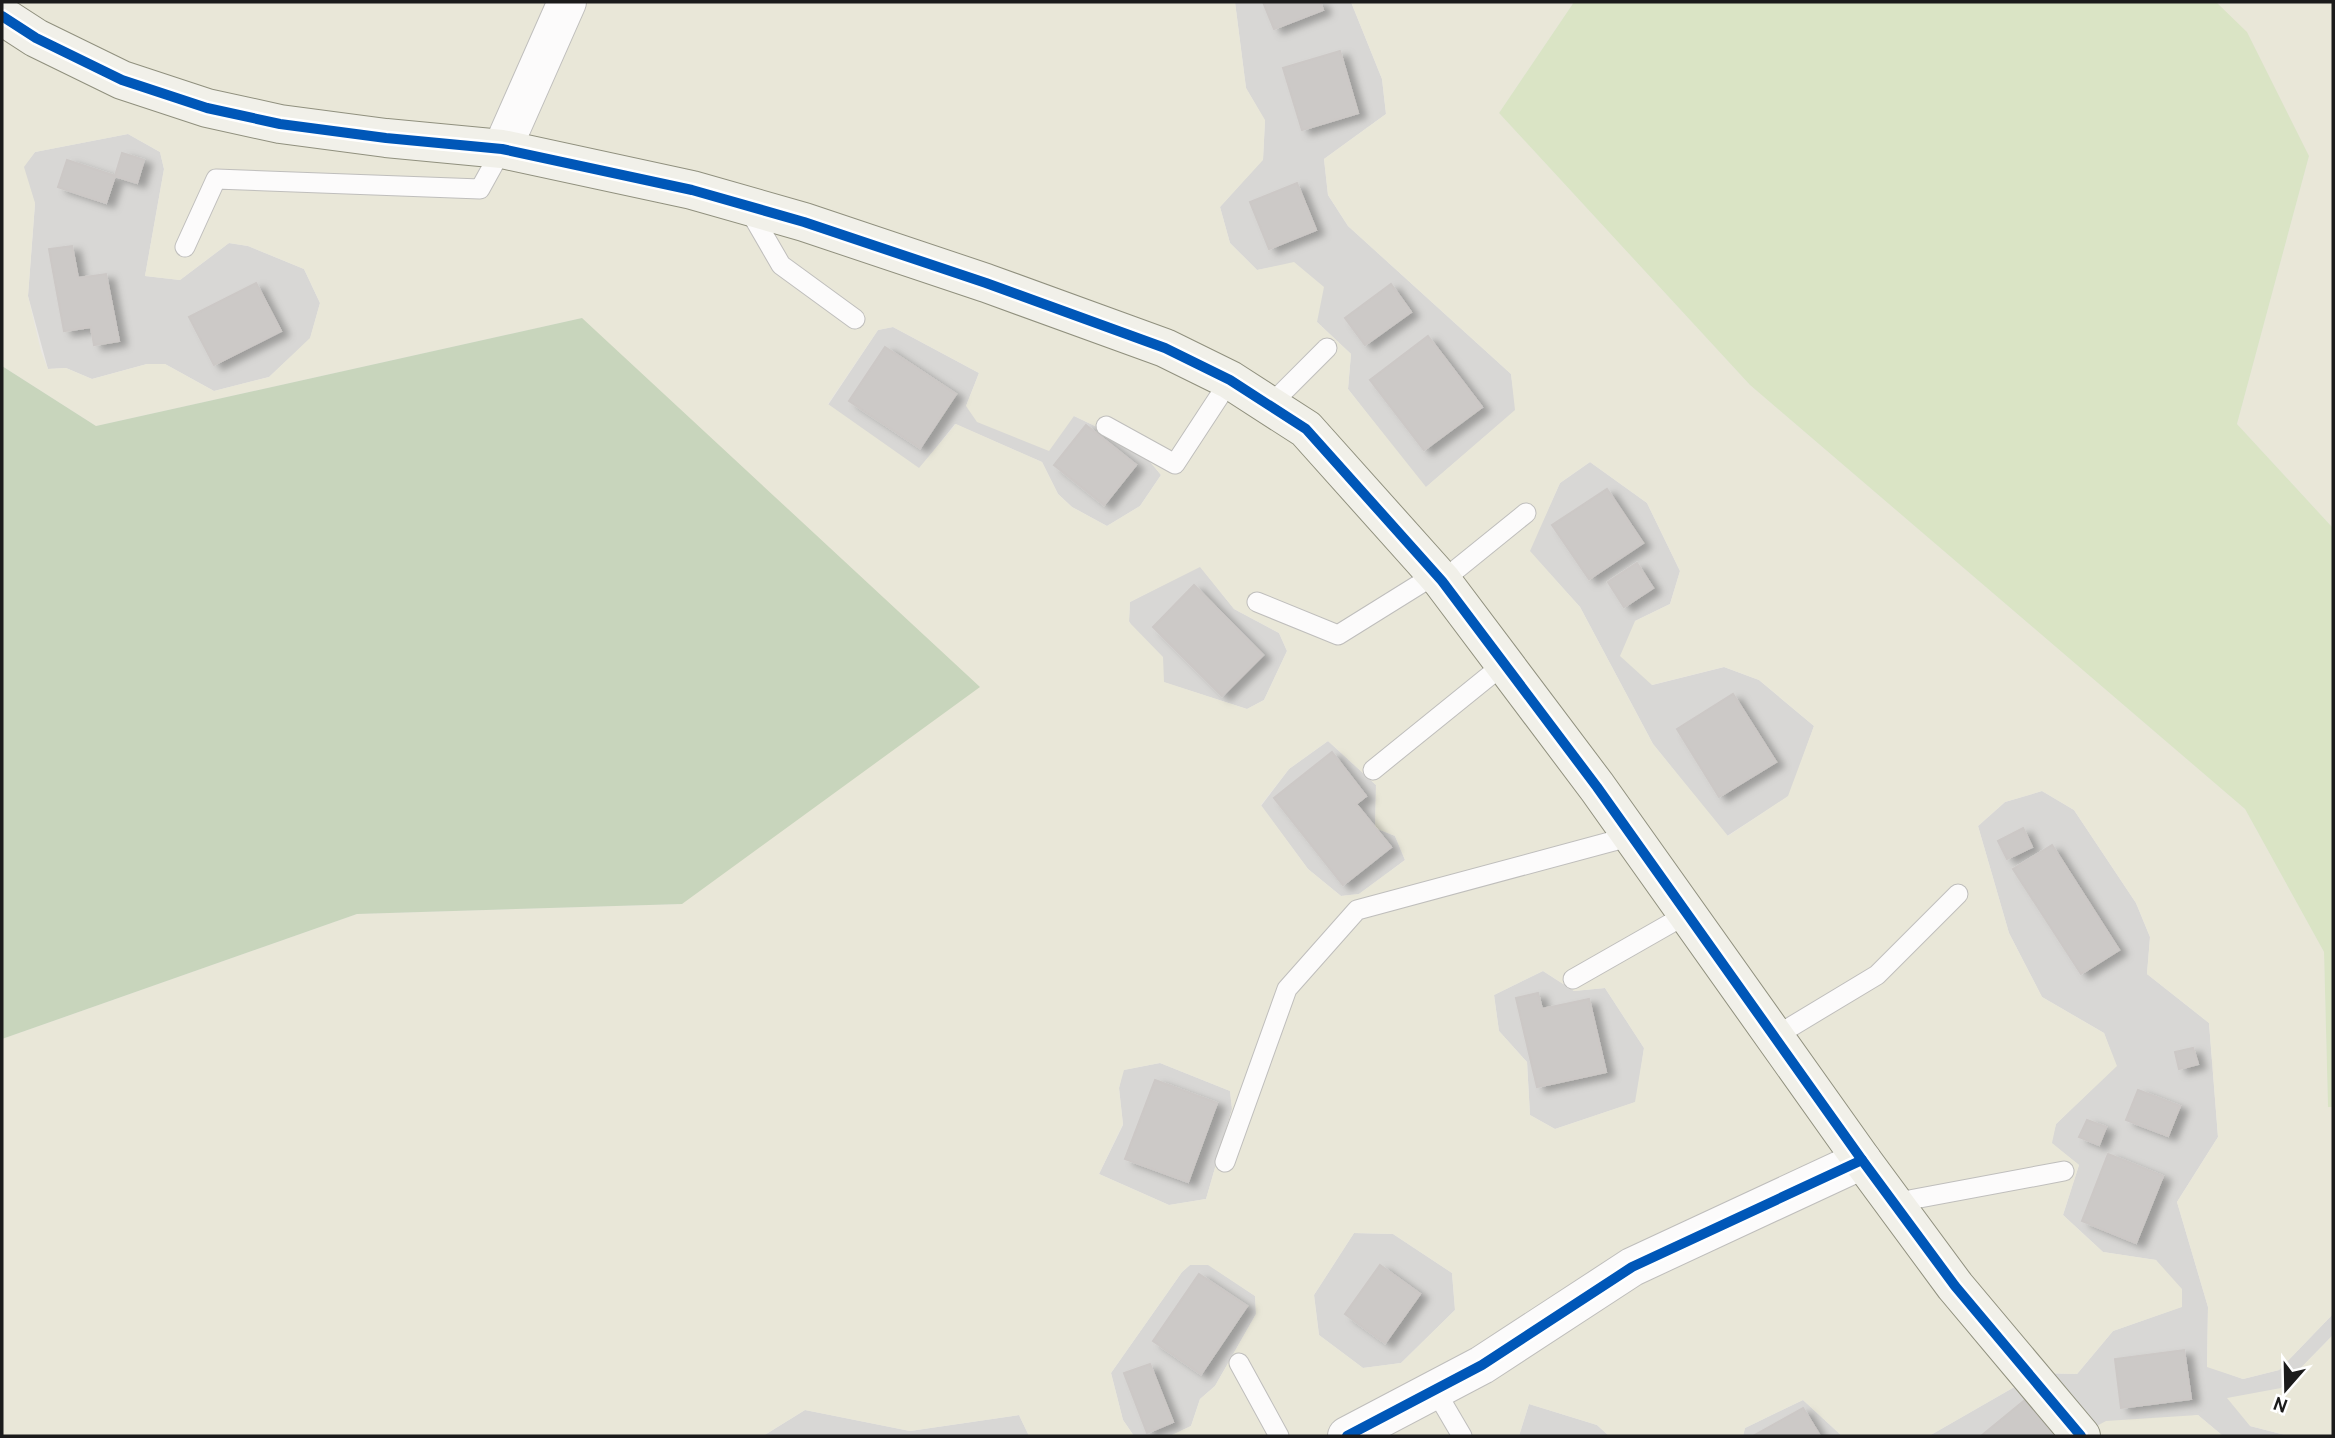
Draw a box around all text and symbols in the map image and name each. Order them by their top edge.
north arrow [2251,1354,2321,1424]
text: N [2270,1391,2291,1418]

